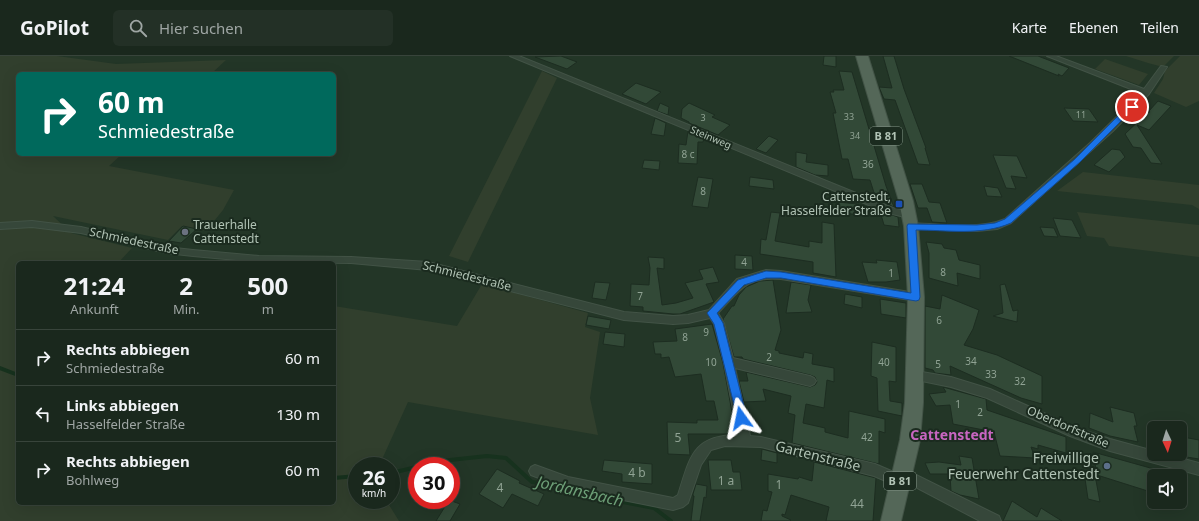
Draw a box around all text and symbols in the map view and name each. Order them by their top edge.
search box [113,10,393,46]
text: GoPilot [20,15,89,41]
icon: search [127,17,149,39]
text: Hier suchen [159,18,243,38]
text: Karte [1012,18,1047,37]
text: Ebenen [1069,18,1119,37]
text: Teilen [1141,18,1179,37]
text: 60 m [98,83,165,121]
icon: right [32,88,84,140]
pin [1115,90,1149,124]
icon: arrive [1121,96,1143,118]
house number: 11 [1076,108,1086,121]
house number: 33 [844,110,854,123]
house number: 3 [700,111,706,124]
text: Schmiedestraße [98,119,234,143]
street label: Steinweg [688,122,734,152]
road number: B 81 [870,127,902,145]
house number: 34 [850,129,860,142]
house number: 8 c [681,147,695,161]
house number: 36 [862,157,874,171]
house number: 8 [700,184,706,198]
place label: Cattenstedt, Hasselfelder Straße [781,188,891,219]
marker: Cattenstedt, Hasselfelder Straße [894,199,904,209]
place label: Trauerhalle Cattenstedt [193,216,259,247]
street label: Schmiedestraße [88,223,181,258]
marker: Trauerhalle Cattenstedt [180,227,190,237]
house number: 4 [741,255,747,269]
street label: Schmiedestraße [421,256,513,295]
house number: 8 [940,265,946,279]
house number: 1 [888,266,894,280]
text: 21:24 [64,269,125,302]
text: 2 [179,269,193,302]
text: 500 [247,269,288,302]
house number: 7 [637,289,643,303]
text: Ankunft [70,300,119,318]
text: Min. [173,300,200,318]
text: m [262,300,274,318]
house number: 6 [936,313,942,327]
house number: 9 [703,325,709,339]
house number: 8 [682,330,688,344]
text: Rechts abbiegen [66,339,190,359]
icon: right [32,347,54,369]
text: 60 m [285,348,320,368]
house number: 2 [766,350,772,364]
house number: 34 [965,354,977,368]
house number: 10 [705,355,717,369]
house number: 40 [878,355,890,369]
house number: 5 [935,357,941,371]
text: Schmiedestraße [66,359,164,377]
house number: 33 [985,367,997,381]
house number: 32 [1014,374,1026,388]
text: Links abbiegen [66,395,179,415]
position arrow [720,397,762,439]
house number: 1 [955,397,961,411]
street label: Oberdorfstraße [1024,402,1112,452]
icon: left [32,403,54,425]
text: 130 m [276,404,320,424]
house number: 2 [977,405,983,419]
text: Hasselfelder Straße [66,415,185,433]
north arrow [1147,421,1187,461]
map controls [1147,421,1187,509]
district label: Cattenstedt [910,425,994,444]
house number: 5 [675,429,682,446]
house number: 42 [861,430,873,444]
street label: Gartenstraße [773,436,863,475]
place label: Freiwillige Feuerwehr Cattenstedt [948,448,1099,483]
text: Rechts abbiegen [66,451,190,471]
speed limit sign: 30 [408,457,460,509]
icon: right [32,459,54,481]
text: 60 m [285,460,320,480]
marker: Freiwillige Feuerwehr Cattenstedt [1102,461,1112,471]
text: 26 [363,464,385,491]
house number: 4 b [628,464,646,481]
button: sound [1147,469,1187,509]
water label: Jordansbach [531,470,626,512]
text: Bohlweg [66,471,119,489]
house number: 1 a [718,472,734,489]
road number: B 81 [884,472,916,490]
house number: 1 [776,476,782,493]
house number: 4 [497,479,504,496]
text: km/h [362,486,386,500]
house number: 44 [850,495,864,512]

